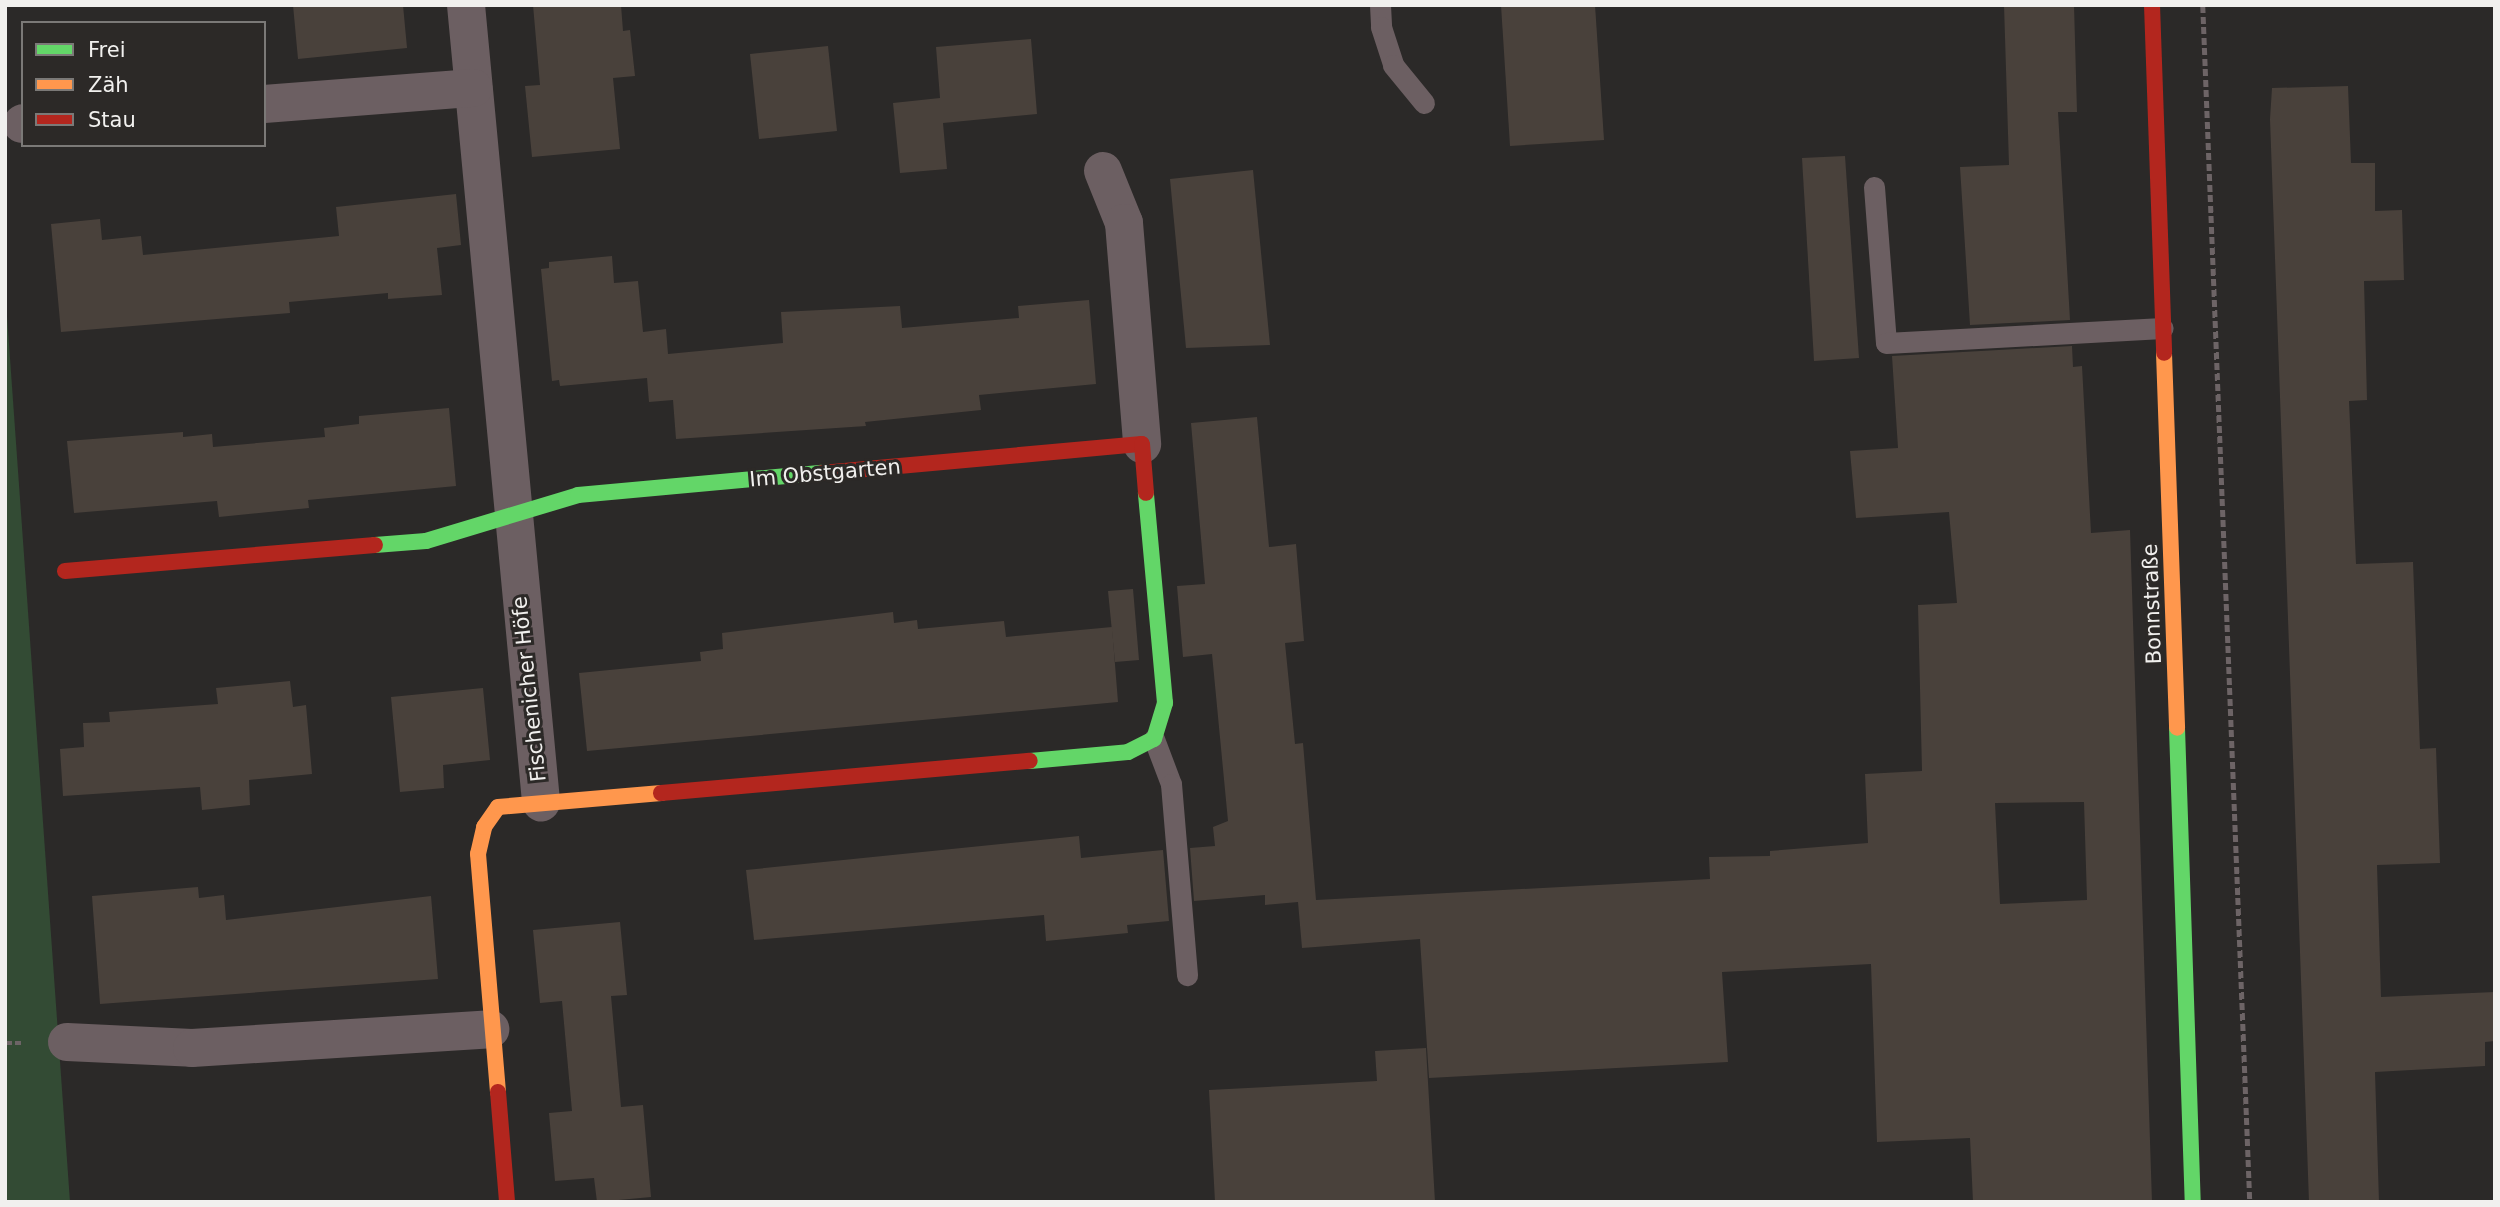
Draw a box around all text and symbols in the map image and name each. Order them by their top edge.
legend [21,21,266,147]
text: Frei [88,38,125,62]
text: Zäh [88,73,129,97]
text: Stau [88,108,136,132]
street label: Im Obstgarten [748,454,902,492]
street label: Bonnstraße [2137,543,2167,665]
street label: Fischenicher Höfe [507,595,551,783]

